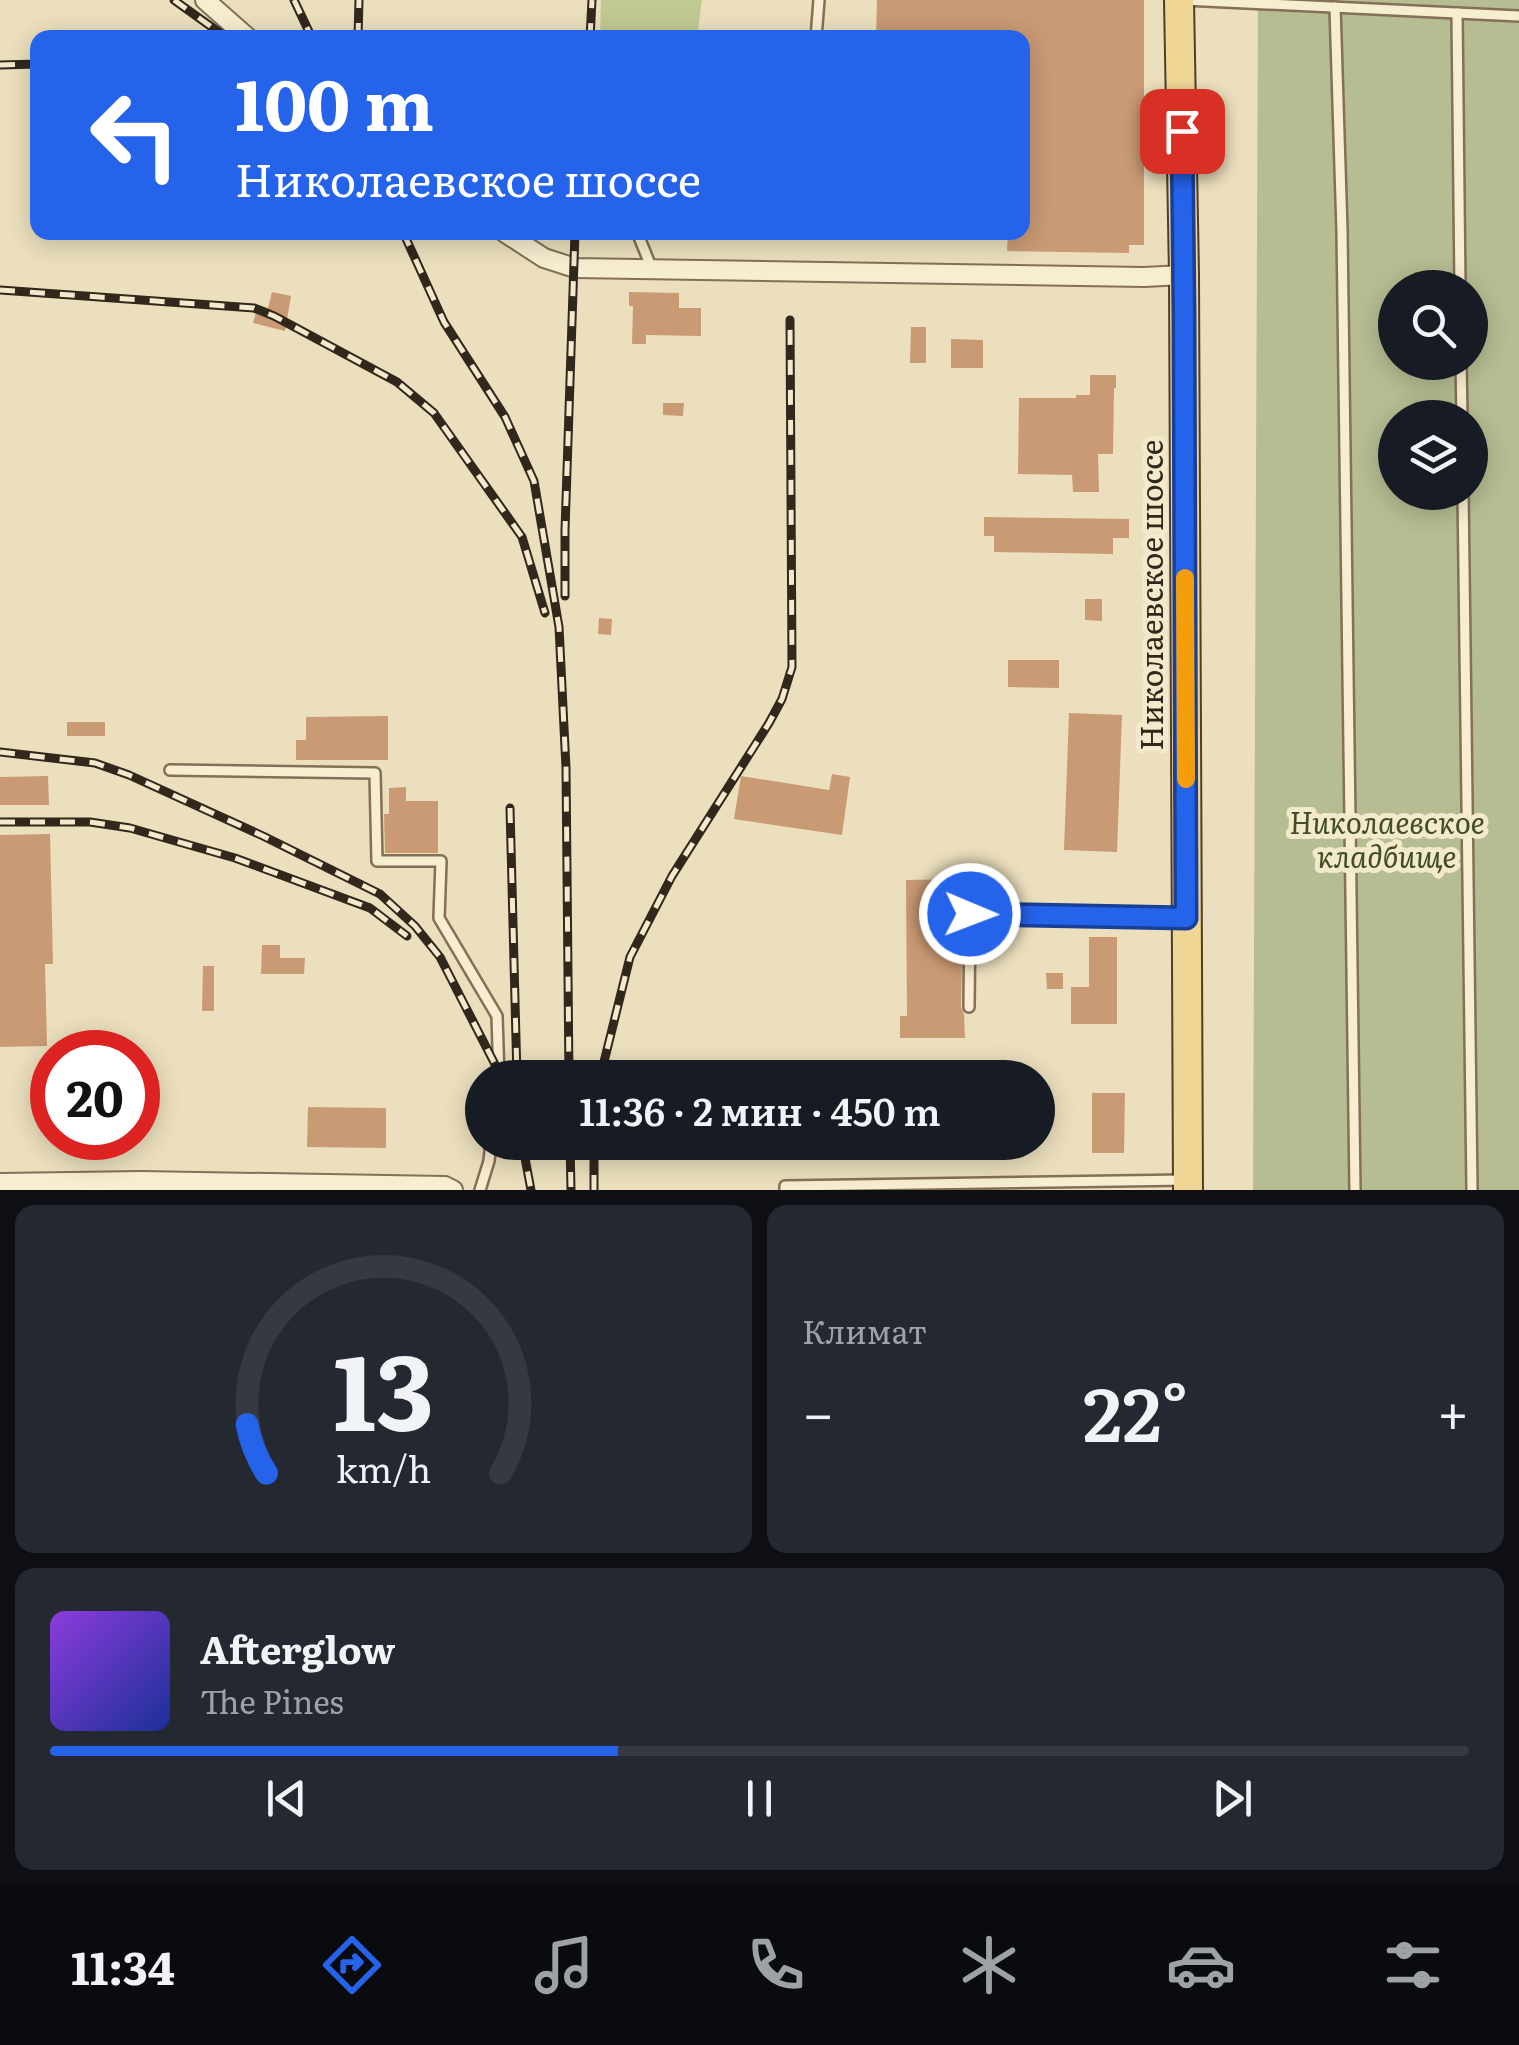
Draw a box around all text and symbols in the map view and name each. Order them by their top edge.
text: 100 m [235,49,434,153]
icon: left [70,70,200,200]
pin [1140,89,1225,174]
icon: arrive [1155,104,1210,159]
text: Николаевское шоссе [235,144,701,211]
map controls [1378,270,1488,510]
button: search [1378,270,1488,380]
button: layers [1378,400,1488,510]
street label: Николаевское шоссе [1128,440,1172,750]
park label: Николаевское кладбище [1289,799,1485,877]
position arrow [918,862,1022,966]
speed limit sign: 20 [30,1030,160,1160]
text: 11:36 · 2 мин · 450 m [579,1081,941,1138]
text: Климат [802,1306,927,1354]
text: 13 [333,1309,434,1463]
text: 22° [1083,1354,1188,1465]
text: − [802,1369,834,1451]
text: + [1437,1369,1469,1451]
text: km/h [336,1441,431,1494]
text: Afterglow [200,1619,395,1676]
text: The Pines [200,1676,344,1724]
icon: previous [259,1771,314,1826]
icon: pause [732,1771,787,1826]
icon: next [1205,1771,1260,1826]
icon: directions [317,1930,387,2000]
icon: music [529,1930,599,2000]
icon: phone [741,1930,811,2000]
icon: climate [954,1930,1024,2000]
icon: car [1166,1930,1236,2000]
icon: filters [1378,1930,1448,2000]
text: 11:34 [71,1932,175,1999]

